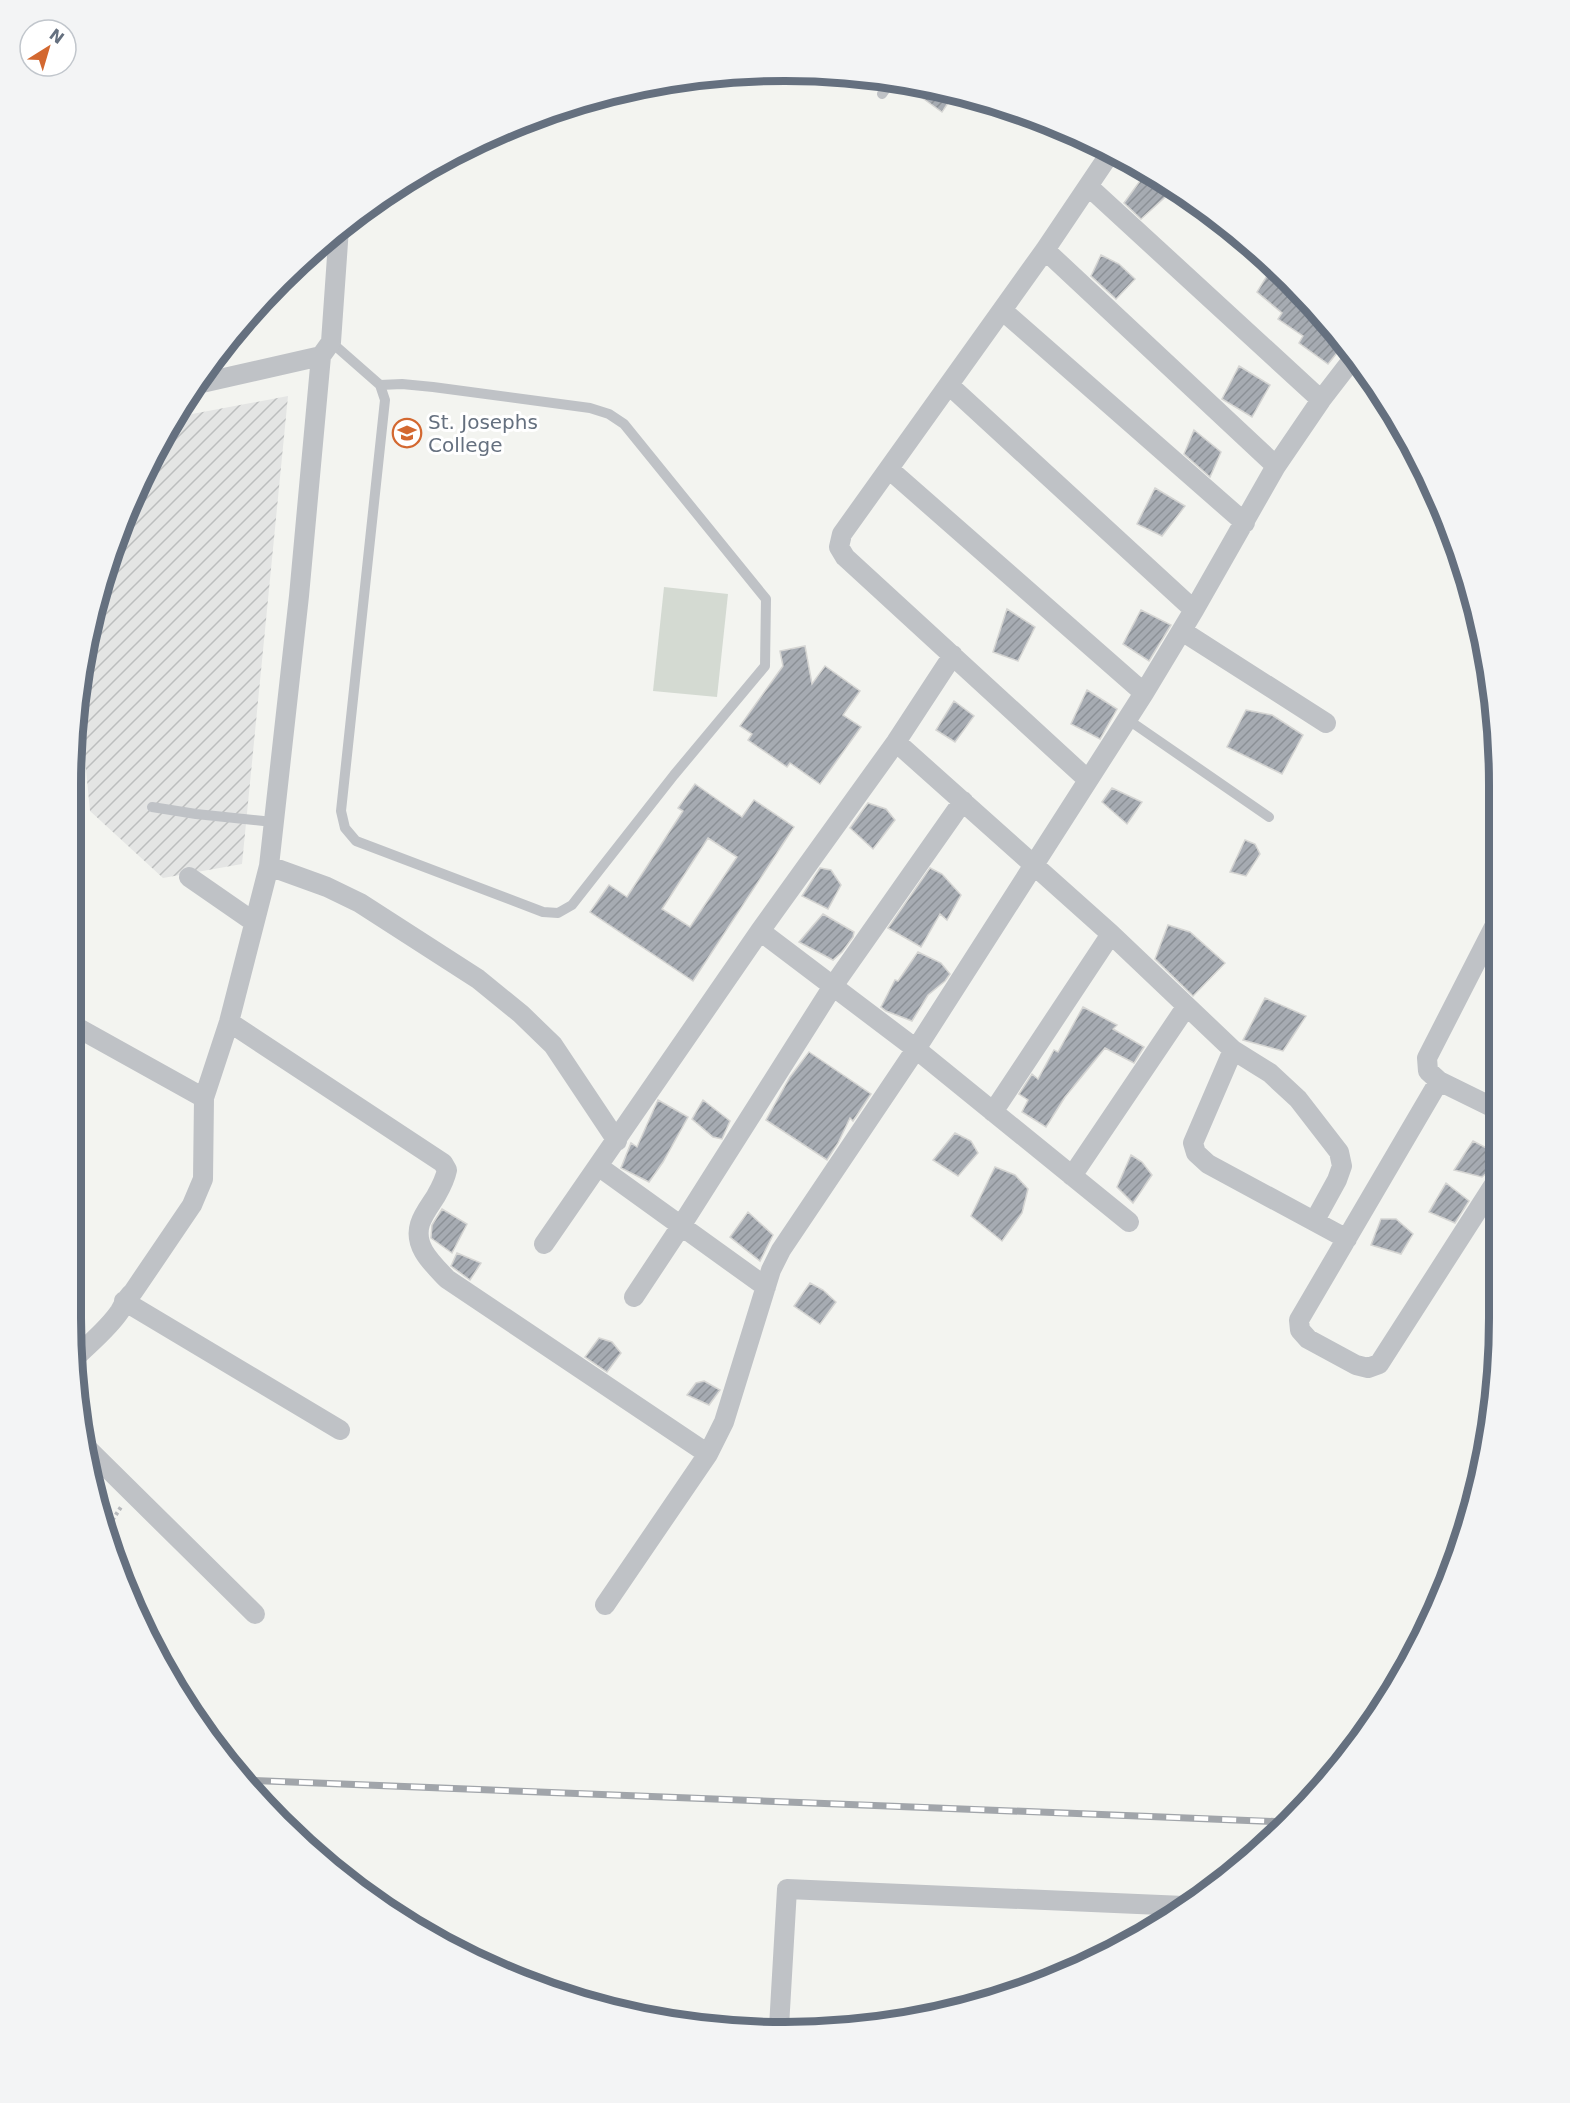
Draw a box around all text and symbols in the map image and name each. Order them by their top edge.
north arrow [18,18,78,78]
text: N [46,25,68,48]
place label: St. Josephs College [428,410,538,457]
school or university icon: St. Josephs College [391,417,423,449]

